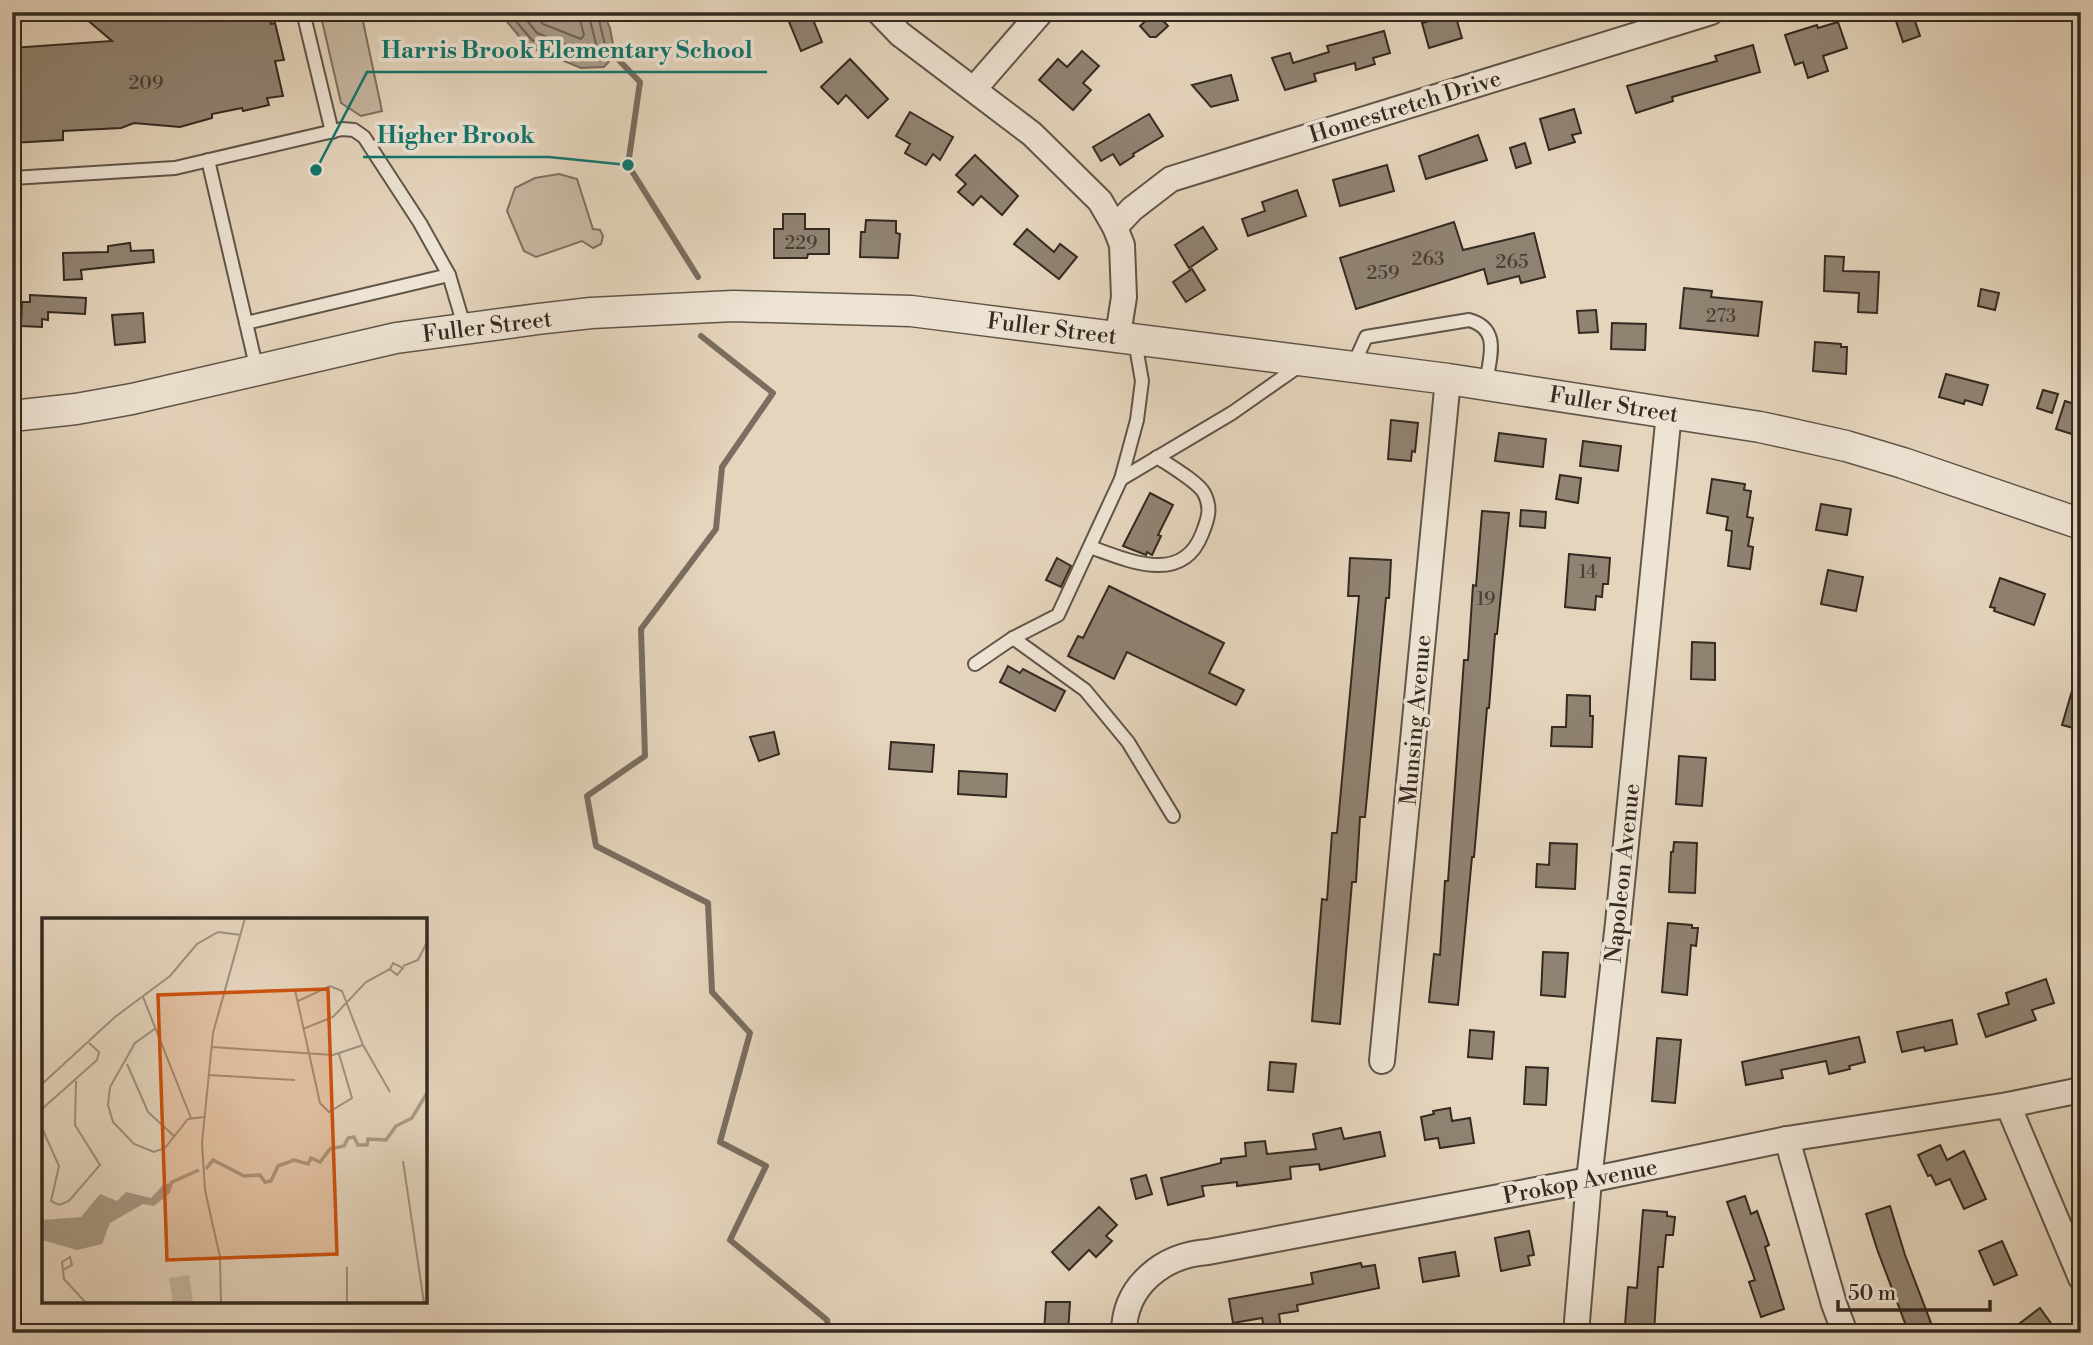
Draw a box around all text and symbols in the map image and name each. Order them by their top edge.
callout: Harris Brook Elementary School [367,27,767,72]
text: Harris Brook Elementary School [381,36,753,66]
street label: Homestretch Drive [1306,64,1505,149]
house number: 209 [129,71,163,95]
callout: Higher Brook [363,112,549,157]
text: Higher Brook [377,121,536,151]
house number: 229 [784,231,818,255]
house number: 263 [1412,247,1444,271]
house number: 265 [1496,250,1528,274]
house number: 259 [1367,261,1399,285]
house number: 273 [1706,304,1736,328]
street label: Fuller Street [421,305,554,349]
street label: Fuller Street [985,307,1118,351]
street label: Fuller Street [1547,381,1680,429]
house number: 14 [1579,560,1597,584]
house number: 19 [1476,587,1496,611]
street label: Munsing Avenue [1395,634,1437,806]
street label: Napoleon Avenue [1600,782,1646,964]
inset map [42,918,427,1303]
street label: Prokop Avenue [1501,1153,1660,1211]
scale bar [1838,1268,1990,1312]
text: 50 m [1848,1281,1896,1307]

